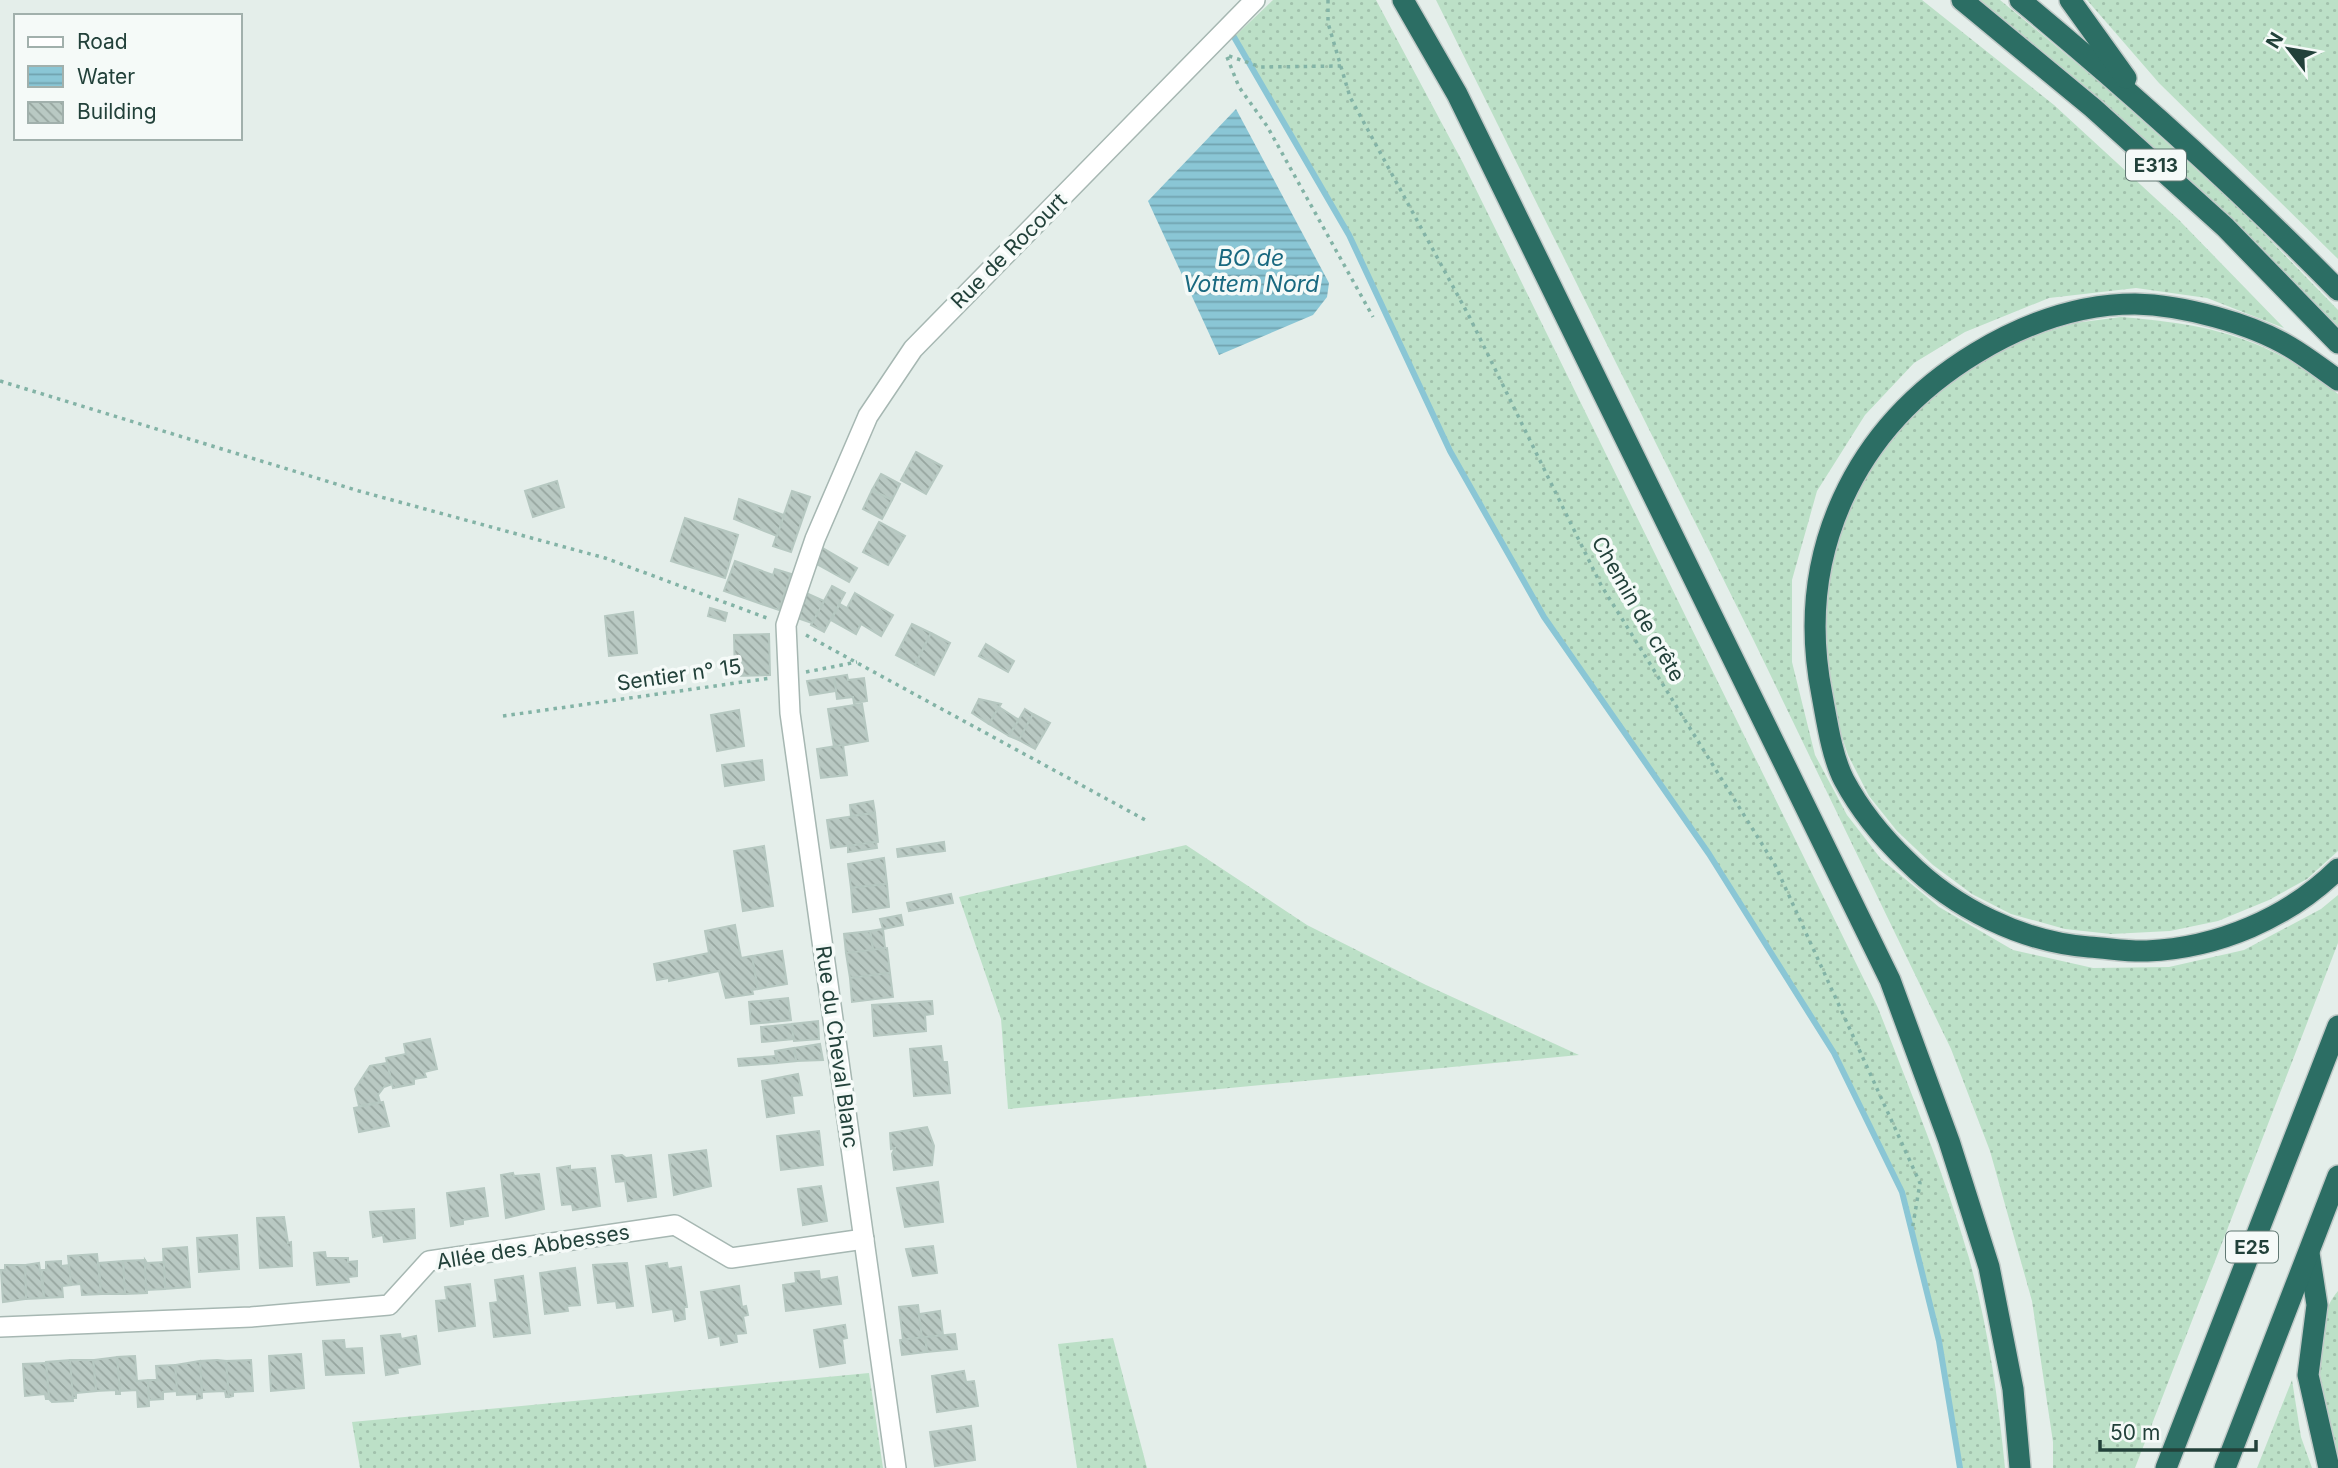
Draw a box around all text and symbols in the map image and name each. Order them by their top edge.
legend [14,14,242,140]
north arrow [2254,14,2324,84]
text: N [2261,28,2288,53]
text: Road [77,29,128,54]
text: Water [77,64,135,89]
text: Building [77,99,157,124]
road number: E313 [2126,150,2186,181]
street label: Rue de Rocourt [946,188,1072,314]
water label: BO de Vottem Nord [1183,244,1320,298]
street label: Chemin de crête [1587,532,1690,686]
street label: Sentier n° 15 [615,653,743,696]
street label: Rue du Cheval Blanc [811,944,864,1150]
street label: Allée des Abbesses [435,1219,631,1274]
road number: E25 [2226,1232,2278,1262]
scale bar [2100,1408,2256,1452]
text: 50 m [2110,1420,2160,1445]

